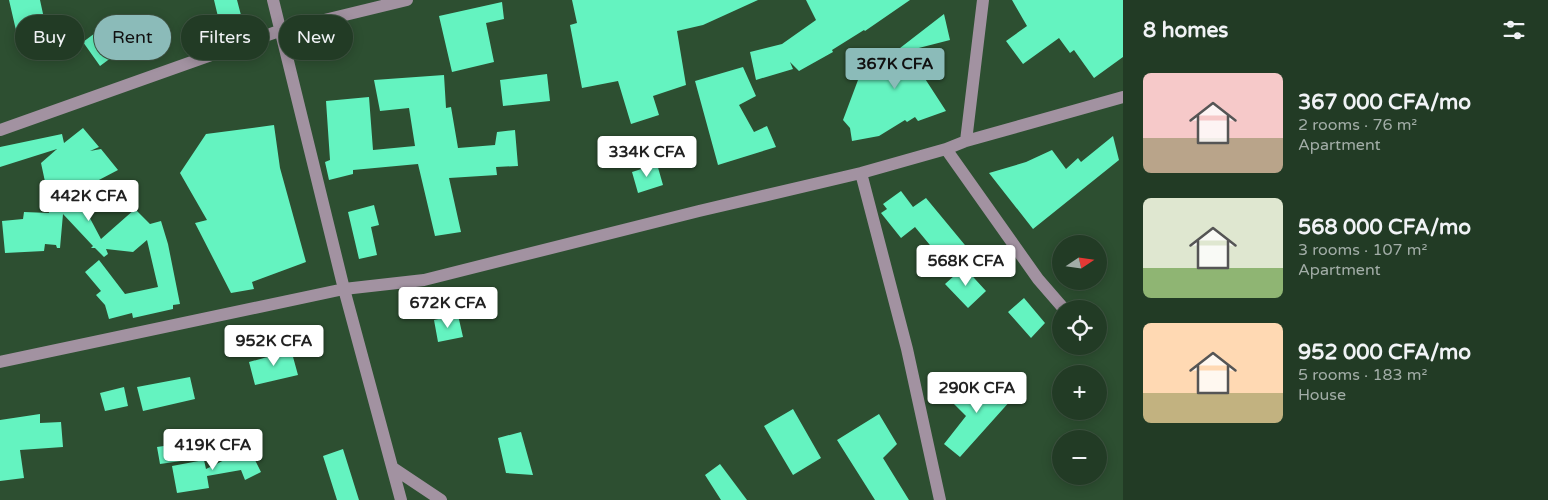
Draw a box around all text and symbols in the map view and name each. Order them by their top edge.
chip: Buy [15,15,84,60]
chip: Rent [94,15,171,60]
chip: Filters [181,15,269,60]
chip: New [279,15,353,60]
icon: filters [1500,16,1528,44]
text: 8 homes [1143,18,1228,43]
pin: 367K CFA [843,48,947,90]
text: 367K CFA [857,54,933,74]
text: 367 000 CFA/mo [1298,90,1471,115]
icon: home [1183,93,1243,153]
text: 2 rooms · 76 m² [1298,115,1417,135]
text: Apartment [1298,135,1381,155]
pin: 334K CFA [595,136,699,178]
text: 334K CFA [609,142,685,162]
pin: 442K CFA [37,180,141,222]
text: 442K CFA [51,186,127,206]
text: 568 000 CFA/mo [1298,215,1471,240]
icon: home [1183,218,1243,278]
north arrow [1052,235,1108,290]
map controls [1052,235,1107,485]
text: 3 rooms · 107 m² [1298,240,1427,260]
pin: 568K CFA [914,244,1018,287]
text: 568K CFA [928,251,1004,271]
text: Apartment [1298,260,1381,280]
pin: 672K CFA [396,286,500,329]
text: 672K CFA [410,293,486,313]
button: locate [1052,300,1107,355]
pin: 952K CFA [222,324,326,367]
text: 952K CFA [236,331,312,351]
text: 952 000 CFA/mo [1298,340,1471,365]
icon: home [1183,343,1243,403]
button: + [1052,365,1107,420]
text: 5 rooms · 183 m² [1298,365,1427,385]
pin: 290K CFA [925,372,1029,414]
text: 290K CFA [939,378,1015,398]
text: House [1298,385,1346,405]
pin: 419K CFA [161,428,265,471]
button: − [1052,430,1107,485]
text: 419K CFA [175,435,251,455]

